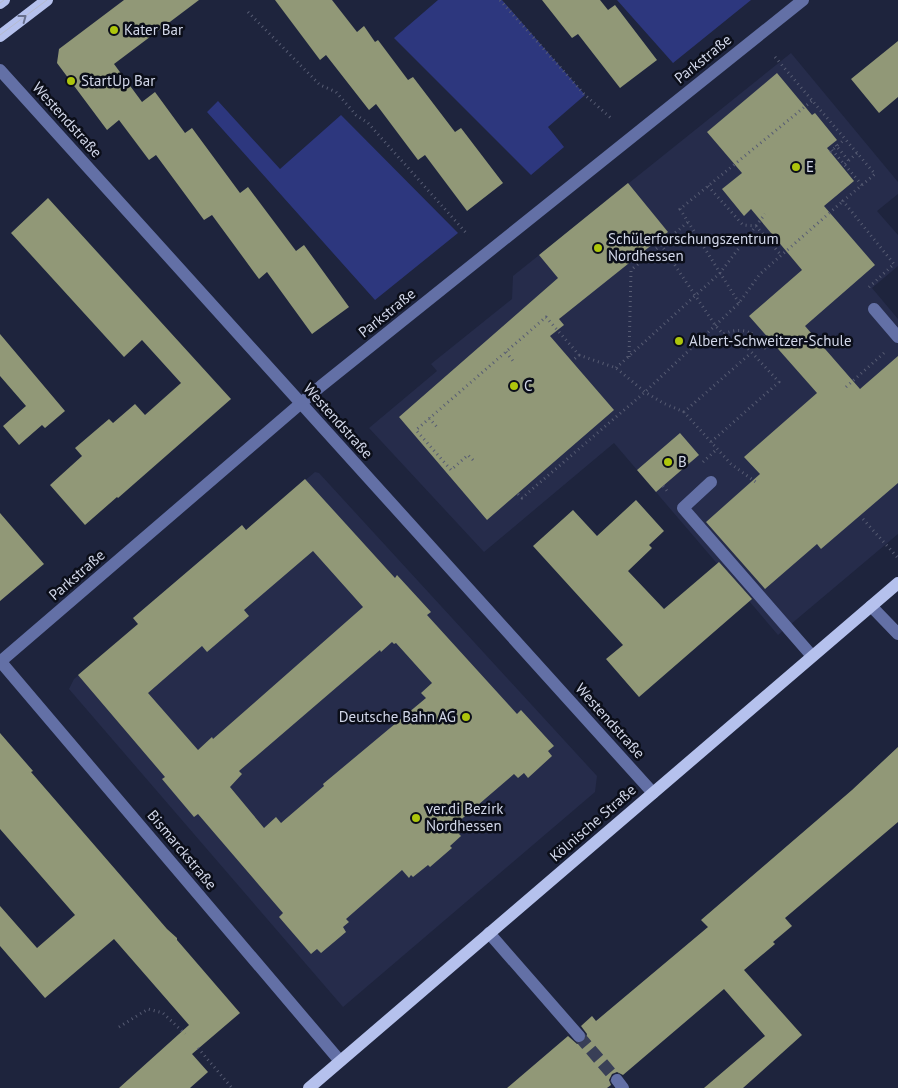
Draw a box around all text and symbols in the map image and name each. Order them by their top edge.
one-way arrow [17,15,27,24]
place label: Kater Bar [124,20,183,39]
marker: Kater Bar [108,24,120,36]
street label: Parkstraße [670,30,735,87]
place label: StartUp Bar [81,71,155,90]
marker: StartUp Bar [65,75,77,87]
street label: Westendstraße [29,78,106,161]
place label: E [806,157,814,176]
marker: E [790,161,802,173]
place label: Schülerforschungszentrum Nordhessen [608,229,779,265]
marker: Schülerforschungszentrum Nordhessen [592,242,604,254]
street label: Parkstraße [354,284,419,341]
place label: Albert-Schweitzer-Schule [689,331,852,350]
marker: Albert-Schweitzer-Schule [673,335,685,347]
place label: C [524,376,533,395]
street label: Westendstraße [300,379,377,462]
marker: C [508,380,520,392]
place label: B [678,452,687,471]
marker: B [662,456,674,468]
street label: Parkstraße [45,545,109,604]
street label: Westendstraße [572,679,649,762]
place label: Deutsche Bahn AG [339,707,456,726]
marker: Deutsche Bahn AG [460,711,472,723]
street label: Kölnische Straße [546,780,640,865]
place label: ver.di Bezirk Nordhessen [426,799,504,835]
street label: Bismarckstraße [144,806,221,893]
marker: ver.di Bezirk Nordhessen [410,812,422,824]

